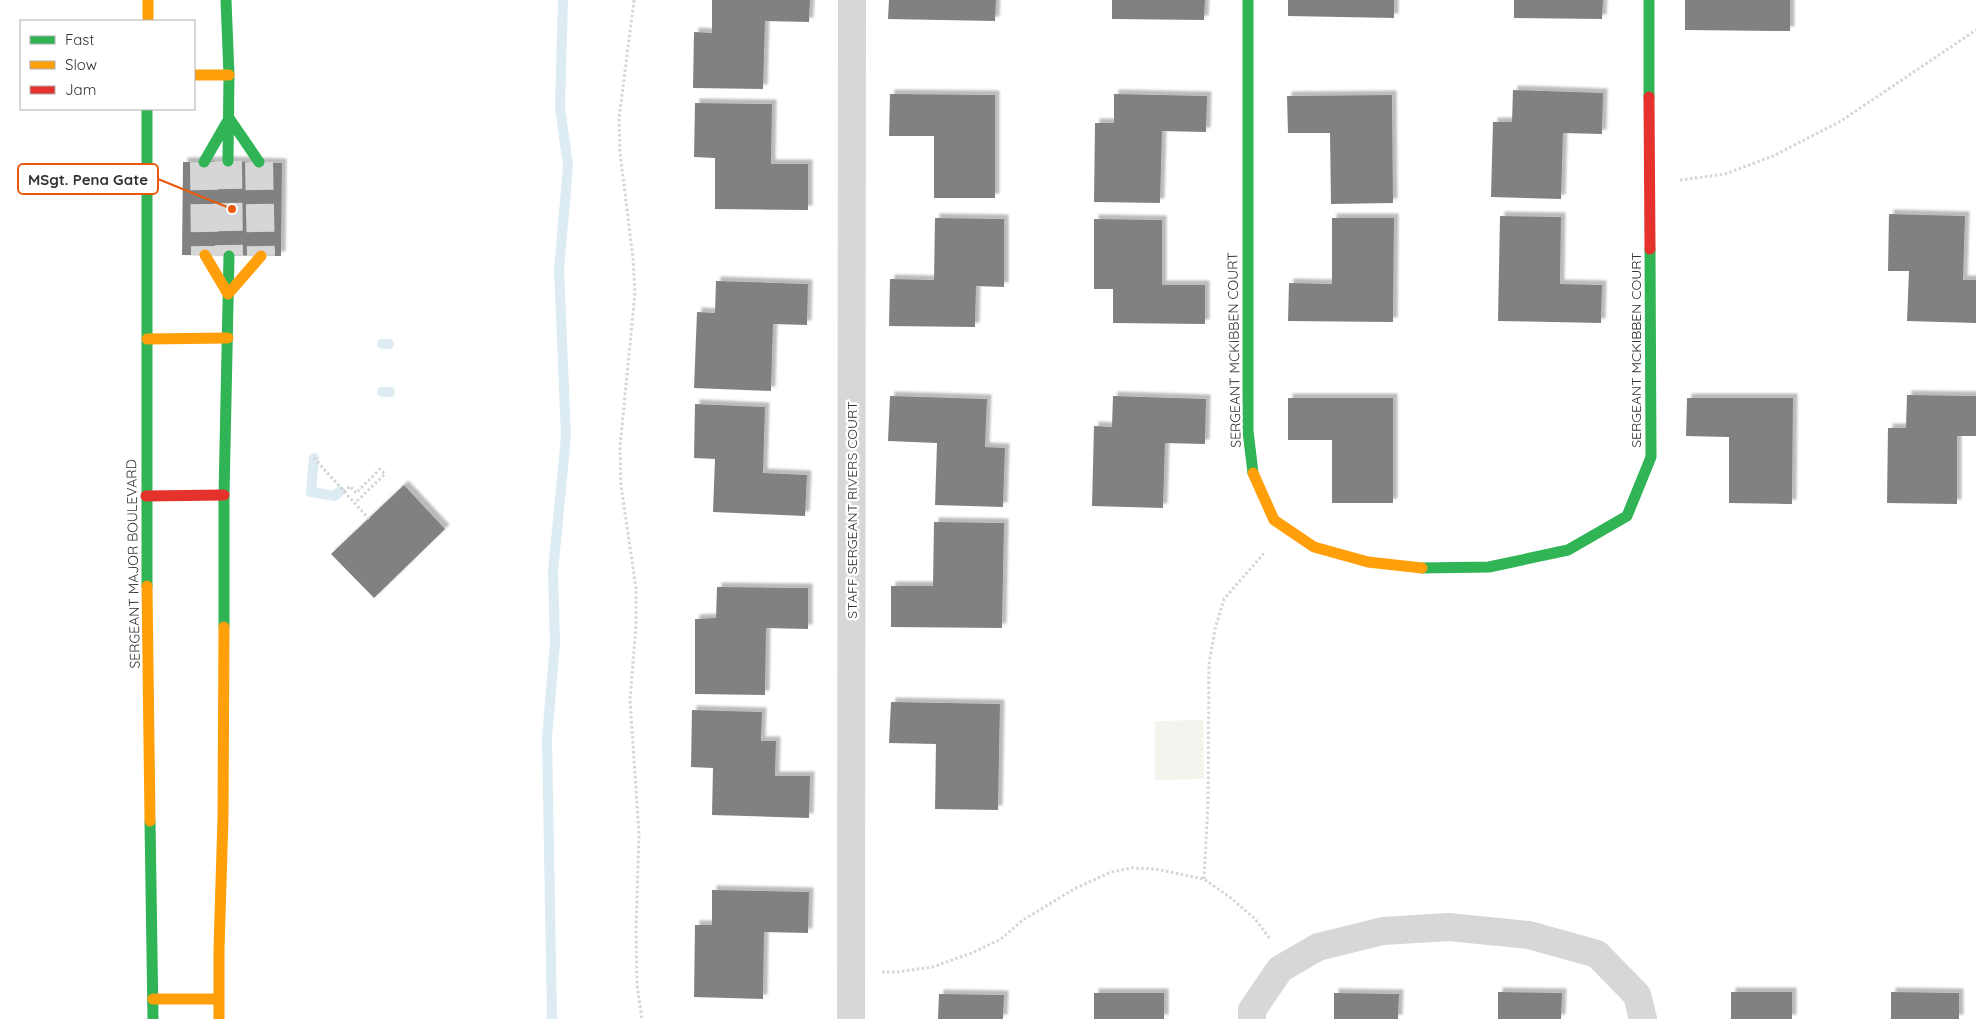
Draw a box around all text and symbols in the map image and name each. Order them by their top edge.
legend [20,20,195,110]
text: Fast [65,30,94,49]
text: Slow [65,55,97,74]
text: Jam [65,80,96,99]
callout: MSgt. Pena Gate [18,164,158,194]
text: MSgt. Pena Gate [28,170,148,189]
street label: SERGEANT MCKIBBEN COURT [1223,252,1245,448]
street label: SERGEANT MCKIBBEN COURT [1627,252,1645,448]
street label: STAFF SERGEANT RIVERS COURT [843,401,861,619]
street label: SERGEANT MAJOR BOULEVARD [122,459,144,669]

